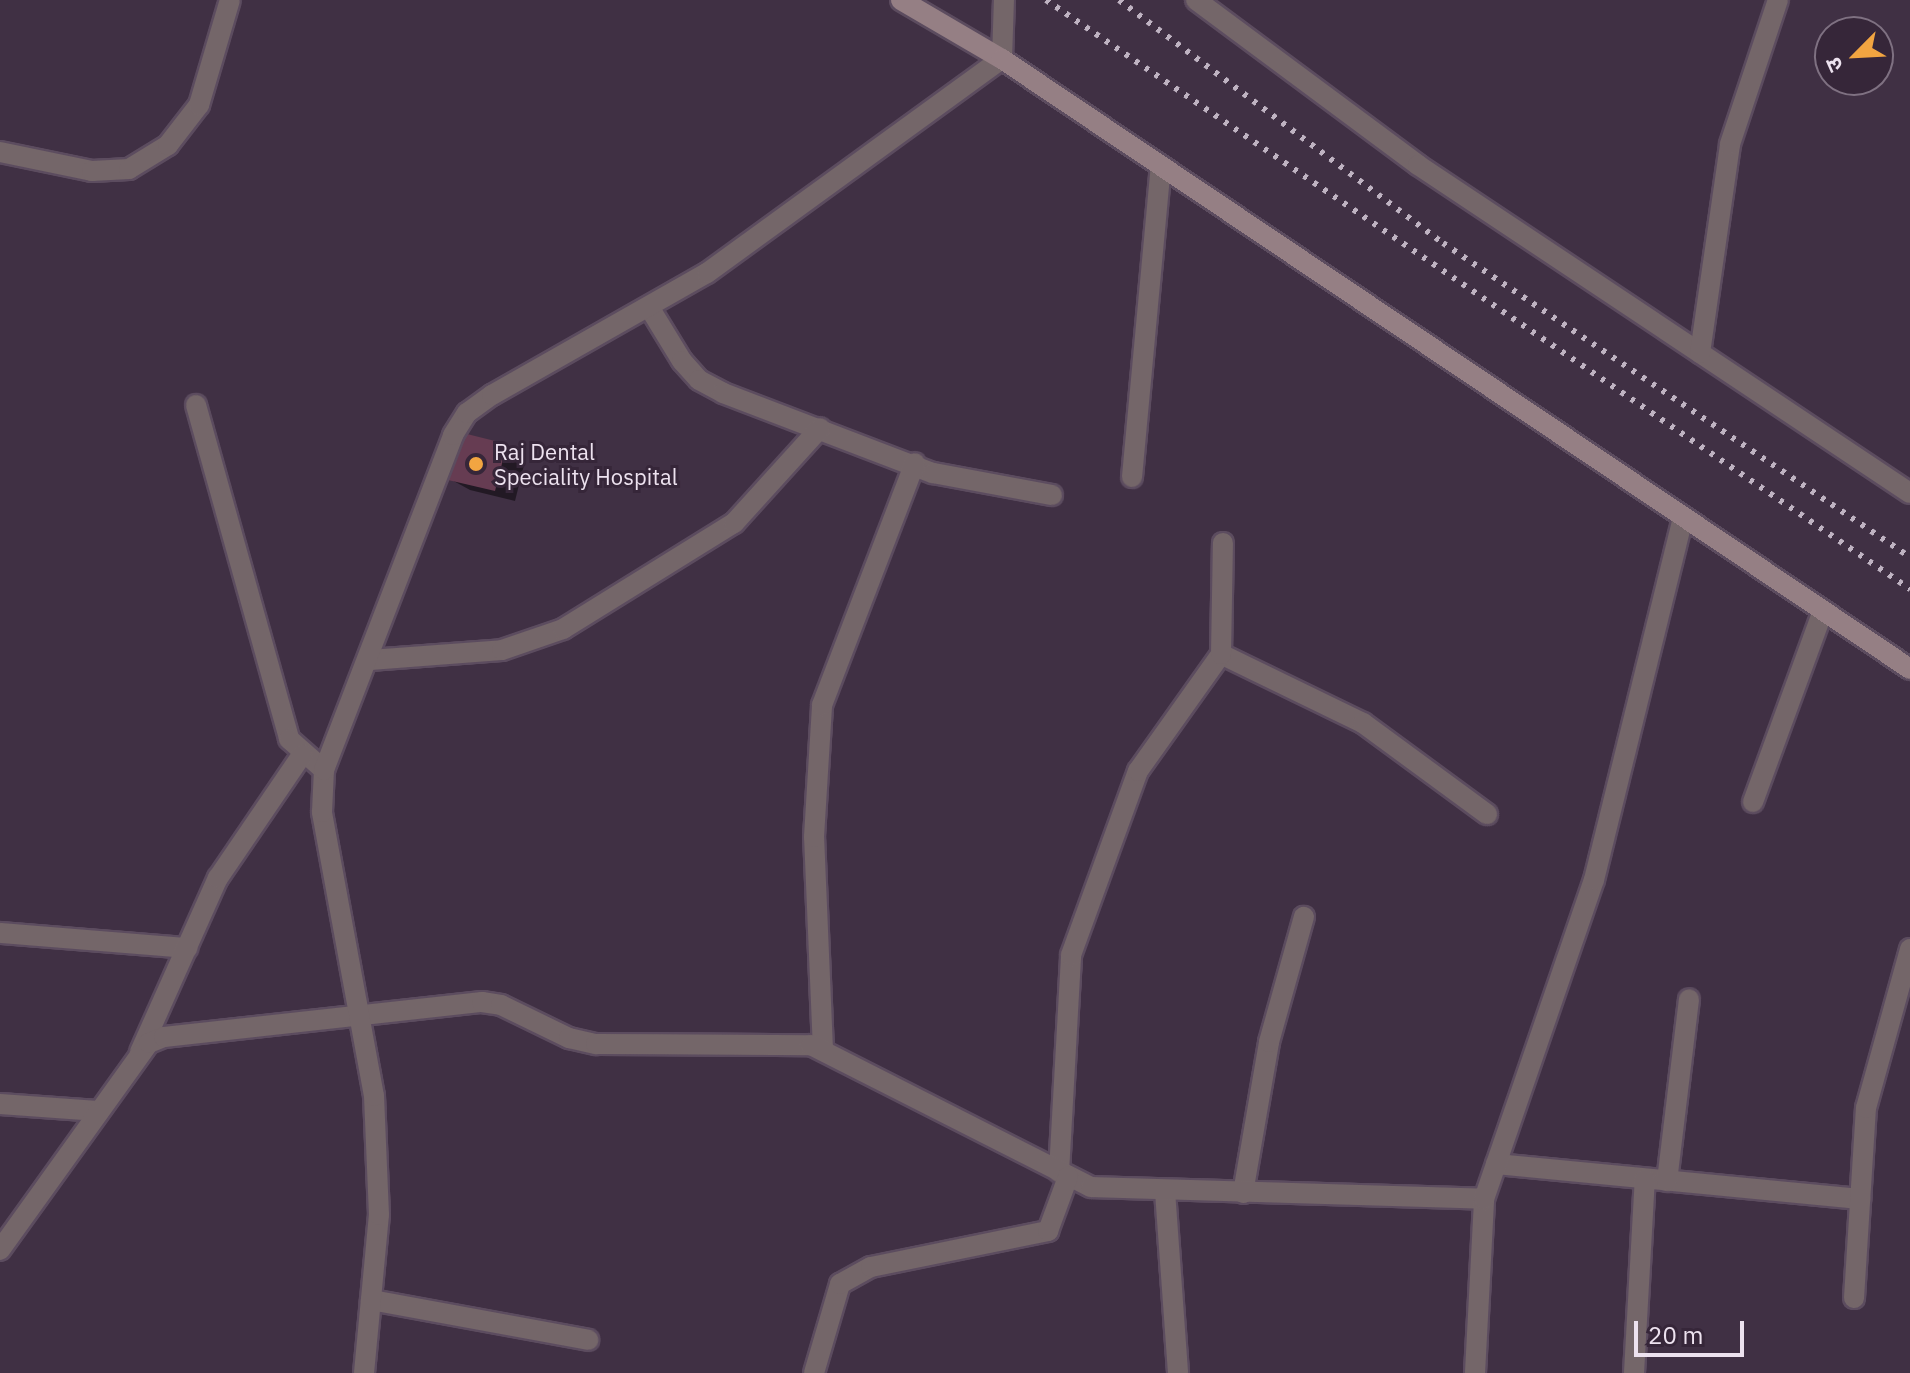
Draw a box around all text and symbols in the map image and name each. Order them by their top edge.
north arrow [1814,16,1894,96]
text: उ [1818,53,1849,77]
place label: Raj Dental Speciality Hospital [494,438,678,490]
marker: Raj Dental Speciality Hospital [465,453,487,475]
scale bar [1638,1305,1748,1355]
text: 20 m [1648,1319,1703,1351]

